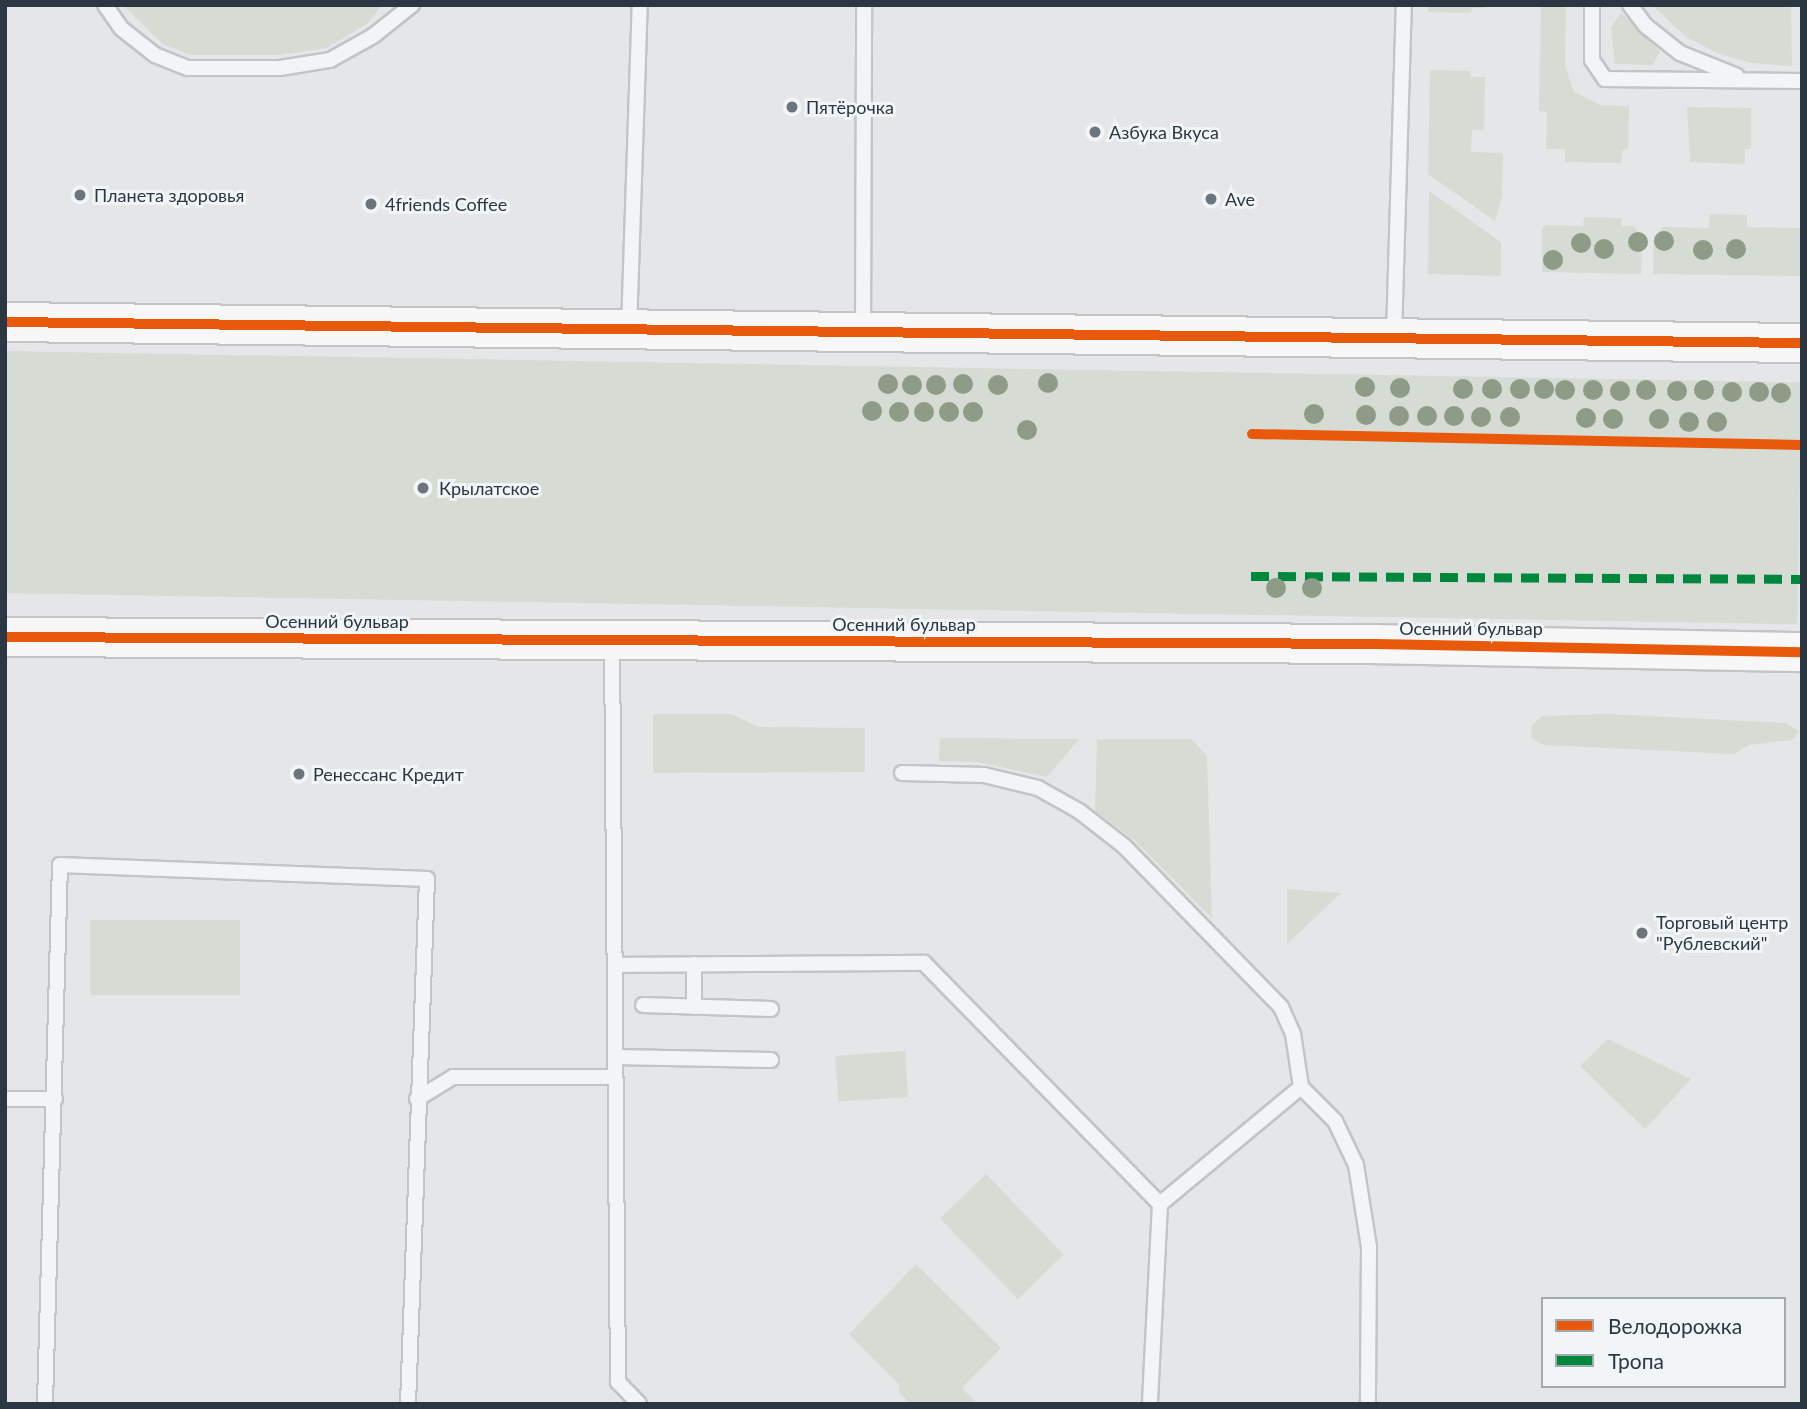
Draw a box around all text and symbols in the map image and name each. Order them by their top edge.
place label: Пятёрочка [806,96,894,118]
marker: Пятёрочка [784,99,800,115]
place label: Азбука Вкуса [1109,121,1219,143]
marker: Азбука Вкуса [1087,124,1103,140]
place label: Планета здоровья [94,184,244,206]
marker: Планета здоровья [72,187,88,203]
place label: Ave [1225,188,1255,210]
marker: Ave [1203,191,1219,207]
place label: 4friends Coffee [385,193,507,215]
marker: 4friends Coffee [363,196,379,212]
place label: Крылатское [439,477,539,499]
marker: Крылатское [413,478,433,498]
street label: Осенний бульвар [265,610,409,632]
street label: Осенний бульвар [832,613,976,635]
street label: Осенний бульвар [1399,617,1543,639]
place label: Ренессанс Кредит [313,763,464,785]
marker: Ренессанс Кредит [291,766,307,782]
place label: Торговый центр "Рублевский" [1656,912,1788,954]
marker: Торговый центр "Рублевский" [1634,925,1650,941]
legend [1541,1297,1786,1388]
text: Велодорожка [1608,1313,1742,1338]
text: Тропа [1608,1348,1664,1373]

